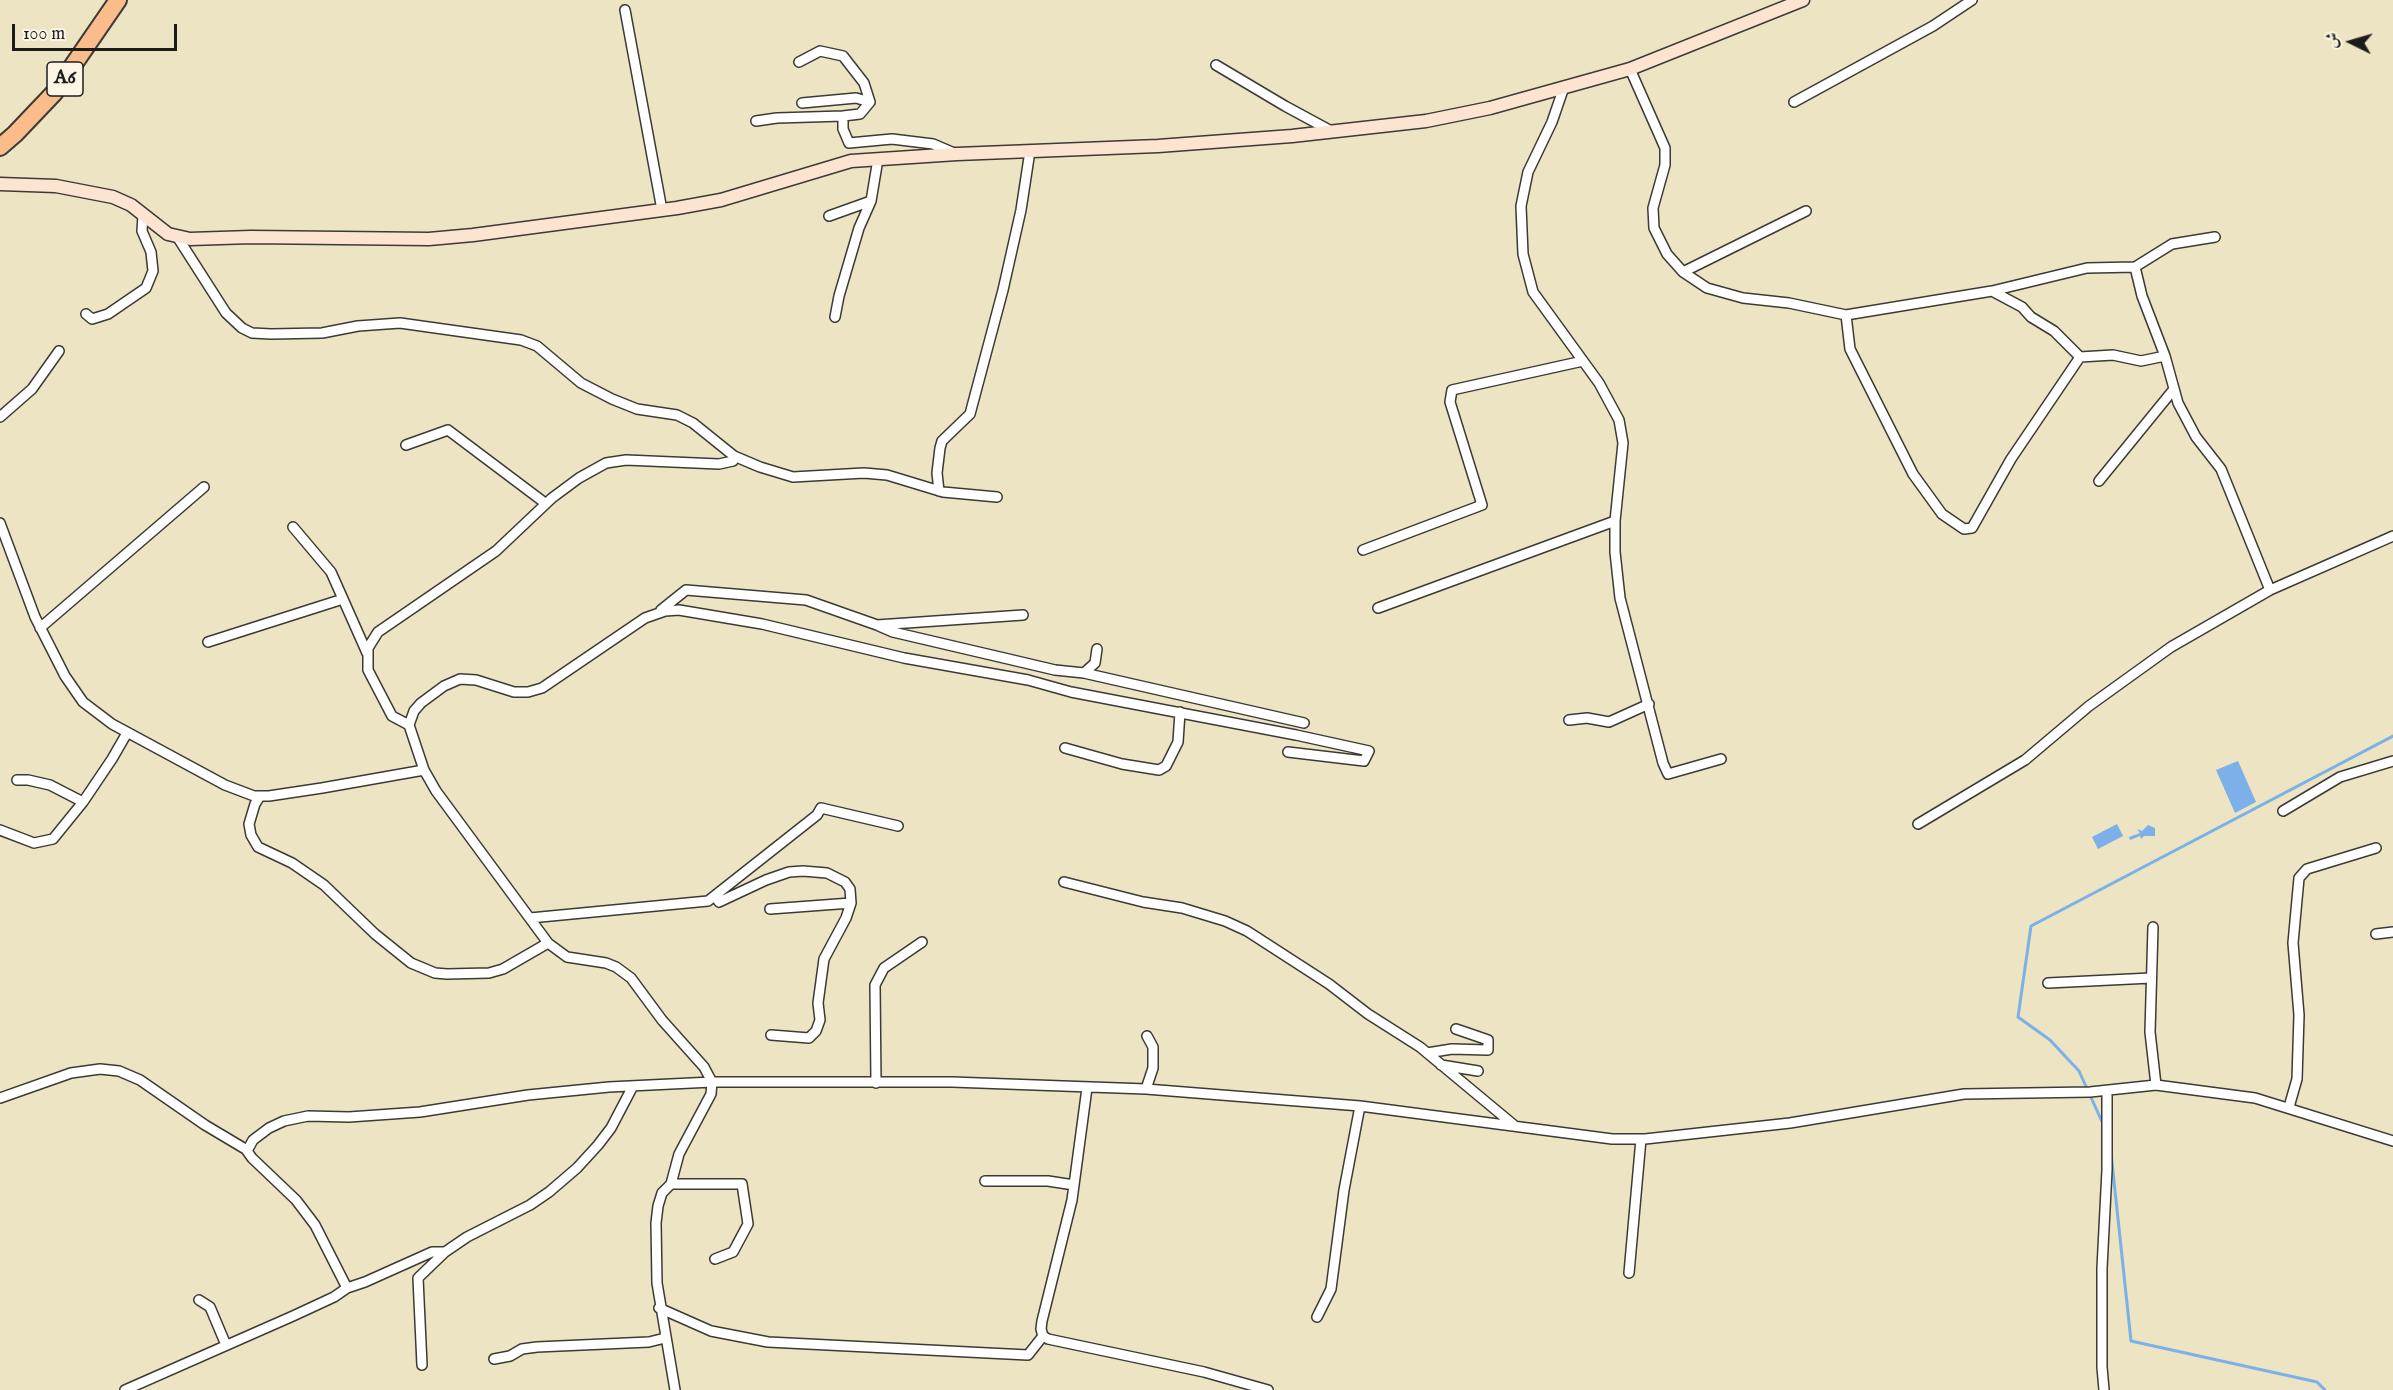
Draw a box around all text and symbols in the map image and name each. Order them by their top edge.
scale bar [15,12,180,50]
north arrow [2321,12,2381,72]
text: 100 m [23,23,65,46]
text: ش [2322,32,2344,49]
road number: A6 [47,62,83,96]

